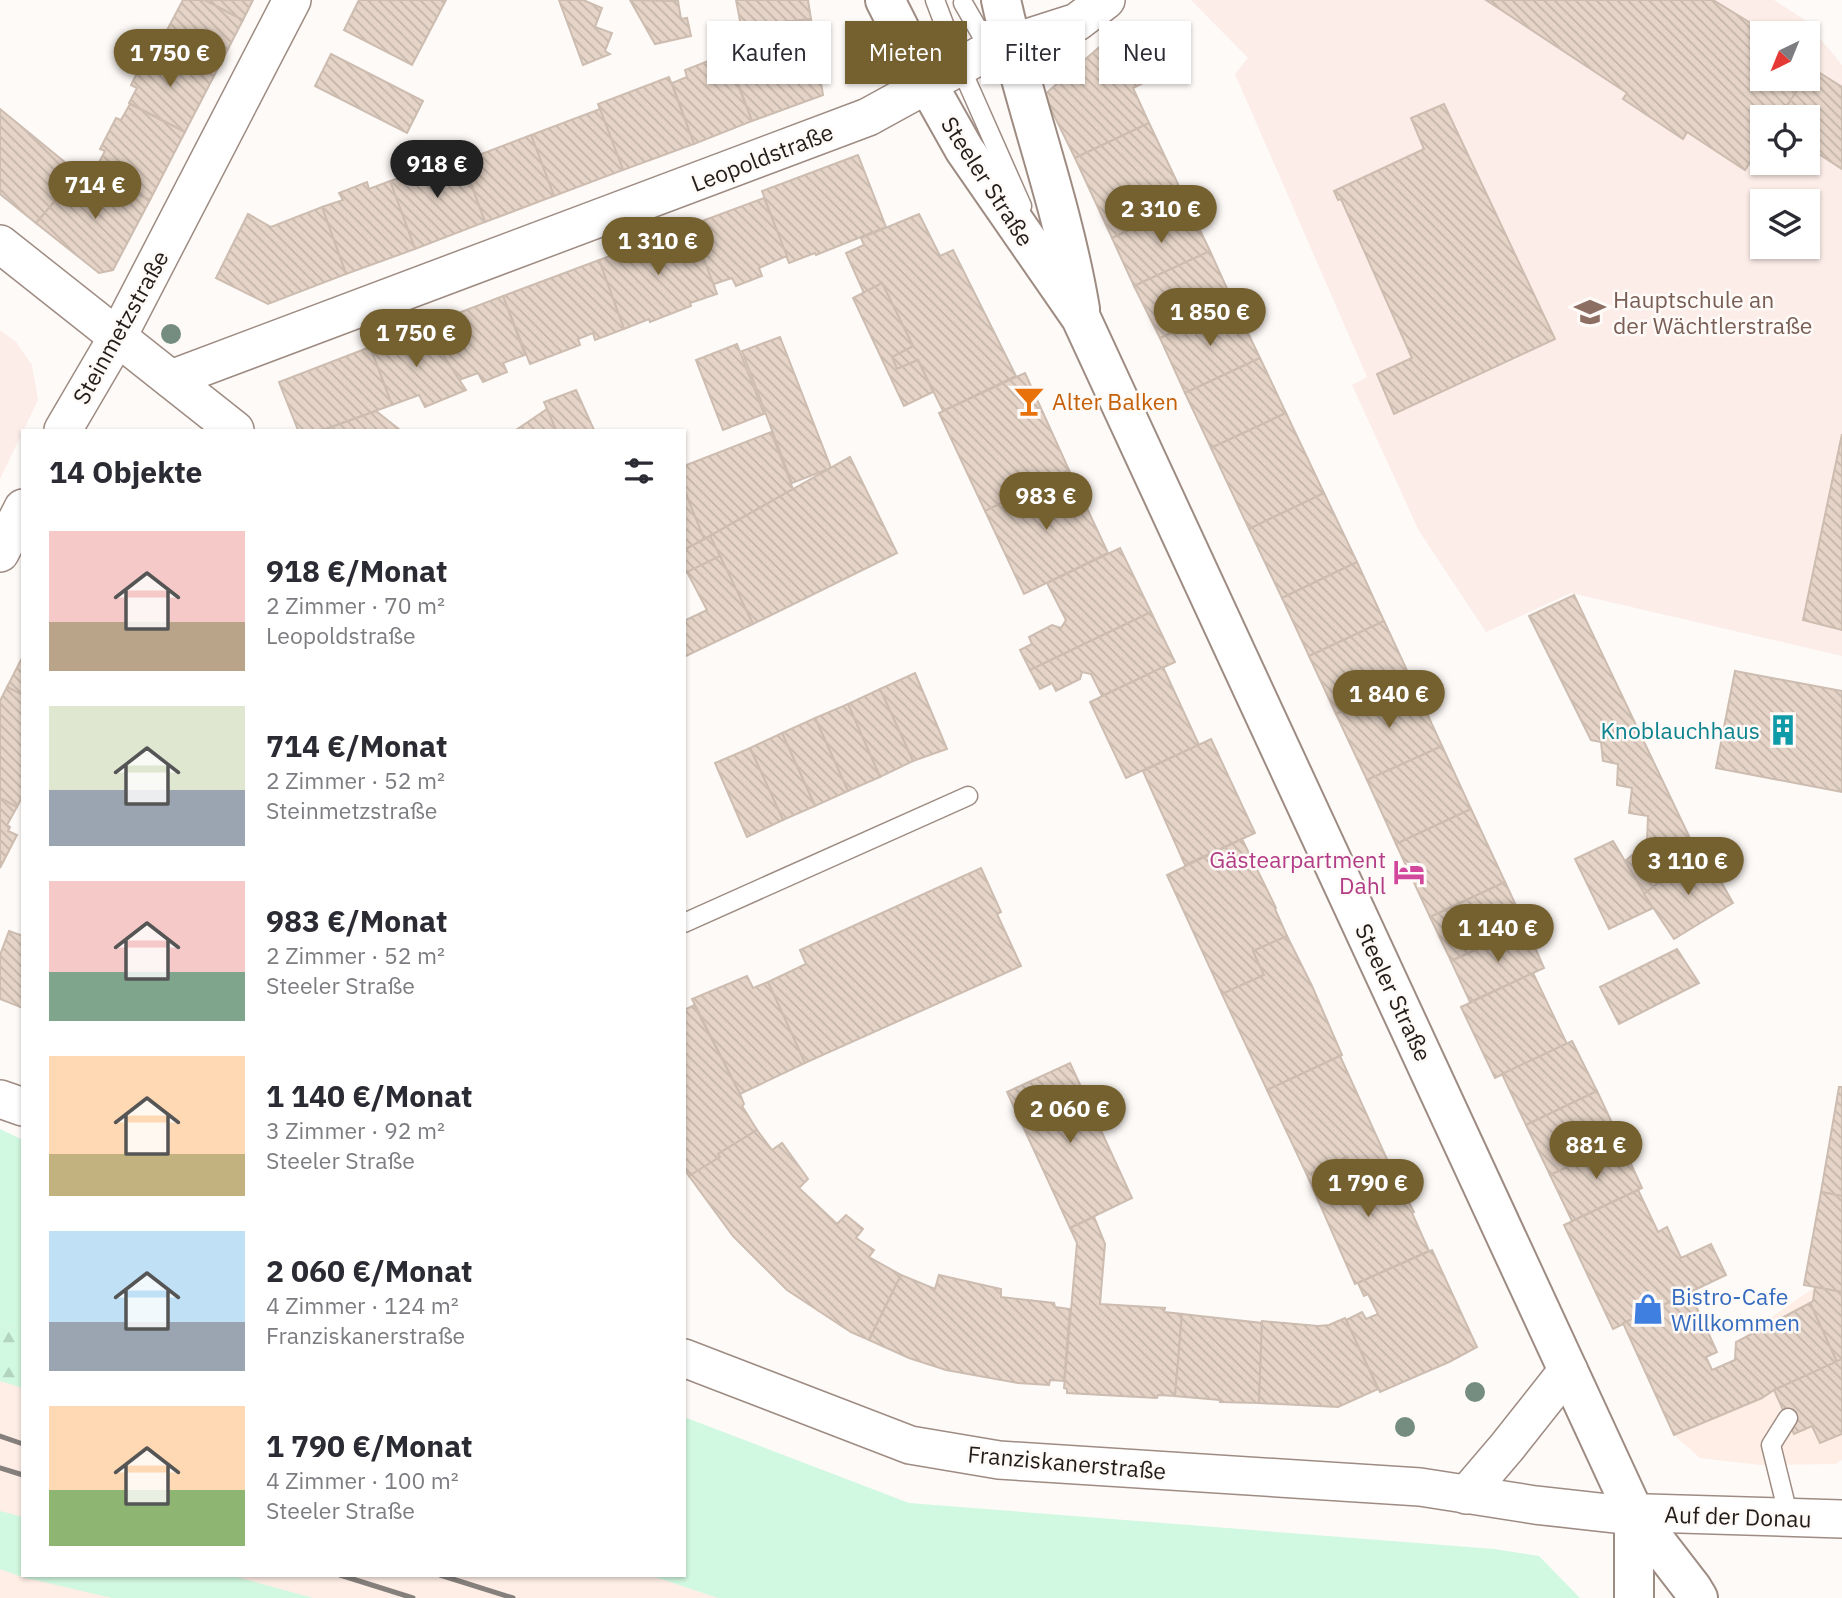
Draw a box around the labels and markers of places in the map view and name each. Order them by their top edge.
pin: 1 750 € [105,29,235,89]
pin: 918 € [388,140,486,200]
pin: 714 € [46,162,144,221]
pin: 2 310 € [1096,186,1226,245]
pin: 1 310 € [593,218,723,277]
place label: Hauptschule an der Wächtlerstraße [1613,284,1813,340]
pin: 1 850 € [1145,288,1275,348]
school or university icon: Hauptschule an der Wächtlerstraße [1573,295,1607,329]
pin: 1 750 € [351,310,481,369]
bar icon: Alter Balken [1012,384,1046,418]
place label: Alter Balken [1052,386,1178,416]
pin: 983 € [997,472,1095,532]
pin: 1 840 € [1324,670,1454,730]
building icon: Knoblauchhaus [1766,713,1800,747]
place label: Knoblauchhaus [1601,715,1760,745]
pin: 3 110 € [1623,838,1753,897]
place label: Gästearpartment Dahl [1209,844,1386,900]
hotel icon: Gästearpartment Dahl [1392,855,1426,889]
pin: 1 140 € [1433,904,1563,964]
pin: 2 060 € [1005,1086,1135,1145]
pin: 881 € [1547,1122,1645,1181]
pin: 1 790 € [1303,1160,1433,1219]
place label: Bistro-Cafe Willkommen [1671,1281,1800,1337]
shop icon: Bistro-Cafe Willkommen [1631,1292,1665,1326]

